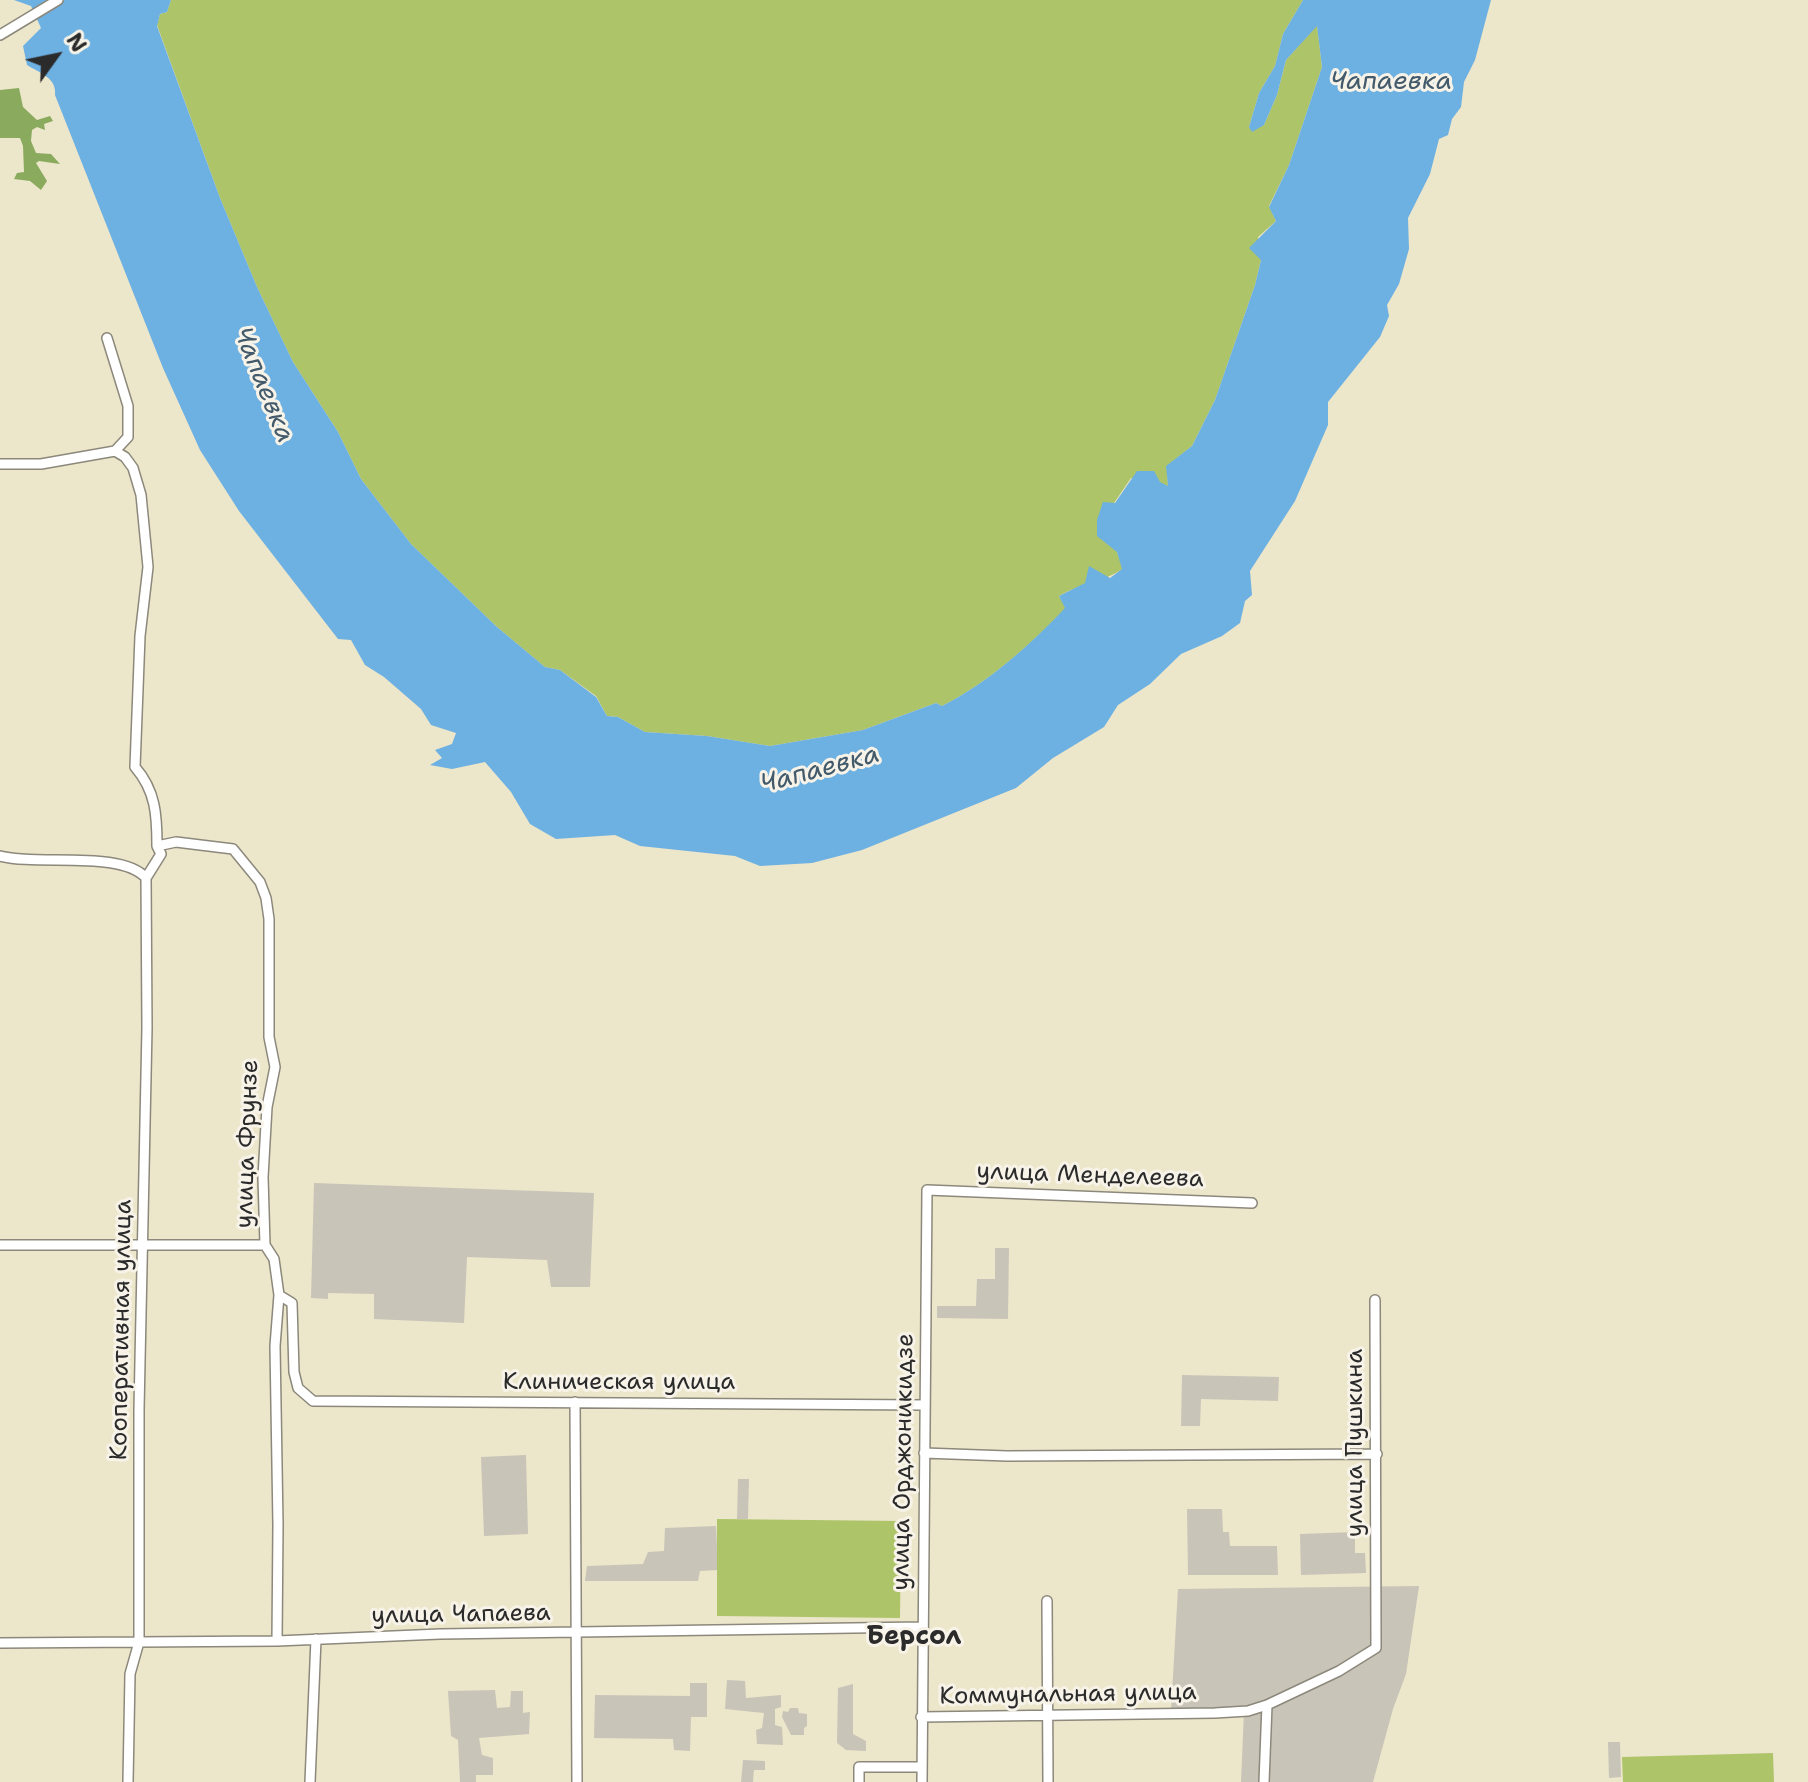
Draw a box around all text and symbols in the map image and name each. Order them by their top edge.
north arrow [16,16,96,96]
text: N [60,27,93,58]
water label: Чапаевка [1330,66,1452,98]
water label: Чапаевка [226,323,300,447]
water label: Чапаевка [757,739,883,801]
street label: улица Фрунзе [231,1059,265,1229]
street label: улица Менделеева [976,1158,1204,1194]
street label: Кооперативная улица [105,1199,139,1461]
street label: улица Орджоникидзе [887,1333,921,1591]
street label: улица Пушкина [1342,1349,1370,1537]
street label: Клиническая улица [503,1369,735,1397]
street label: улица Чапаева [371,1599,551,1631]
district label: Берсол [867,1621,961,1653]
street label: Коммунальная улица [939,1678,1197,1712]

